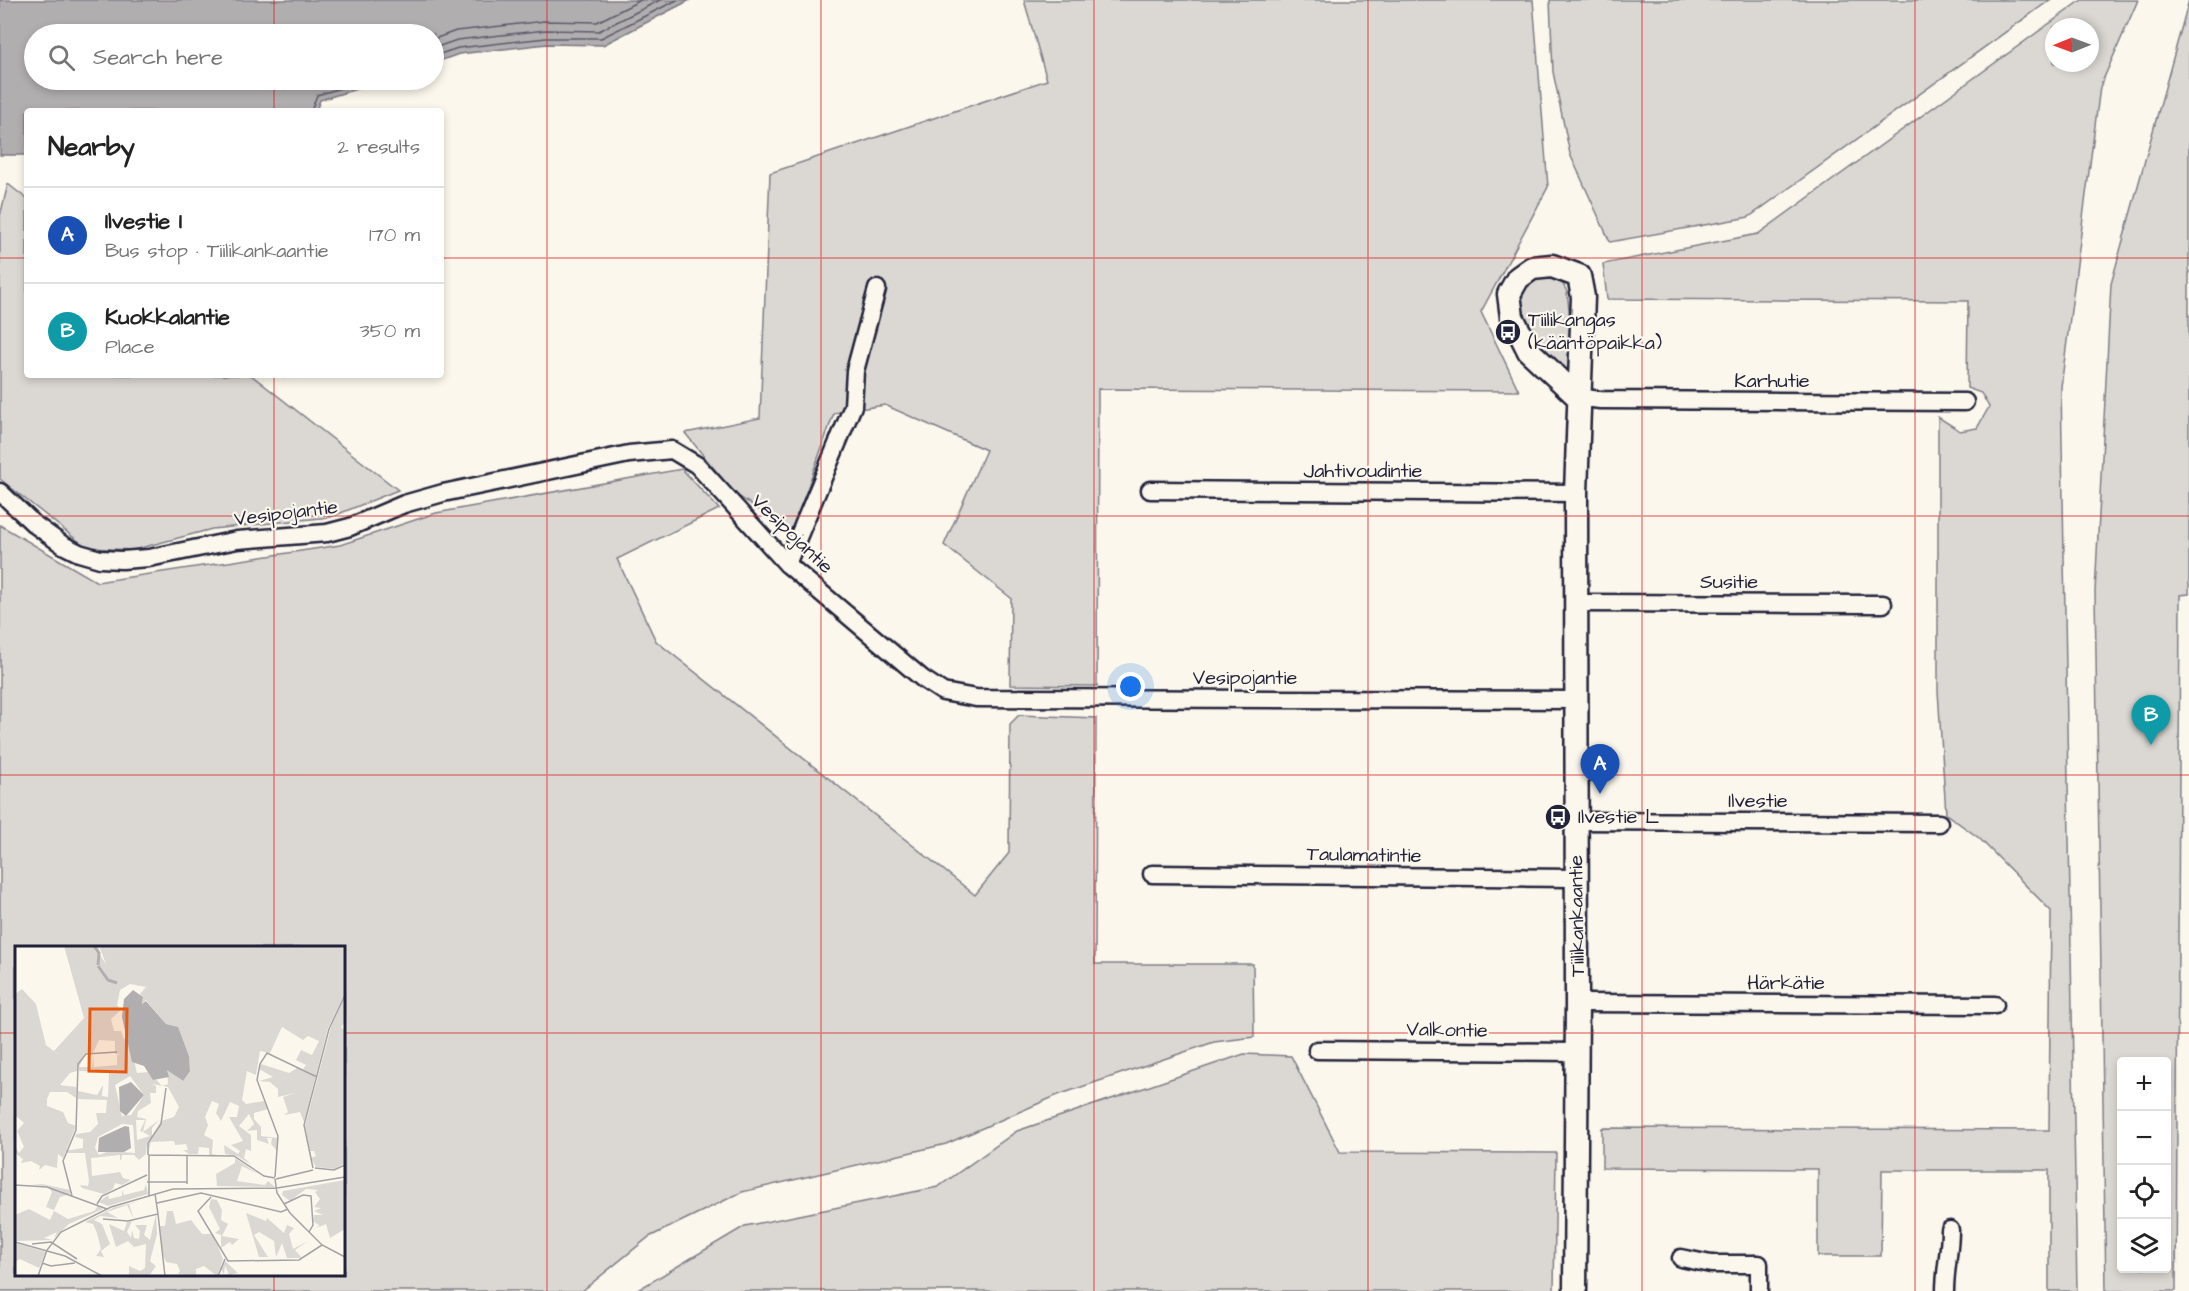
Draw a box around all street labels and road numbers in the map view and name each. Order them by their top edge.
street label: Karhutie [1734,367,1810,395]
street label: Jahtivoudintie [1304,457,1423,485]
street label: Vesipojantie [745,488,839,580]
street label: Vesipojantie [232,493,340,533]
street label: Susitie [1700,568,1758,596]
street label: Vesipojantie [1193,664,1297,692]
street label: Ilvestie [1728,787,1788,815]
street label: Taulamatintie [1306,840,1422,870]
street label: Tiilikankaantie [1562,855,1592,977]
street label: Härkätie [1747,969,1825,997]
street label: Valkontie [1406,1015,1488,1045]

